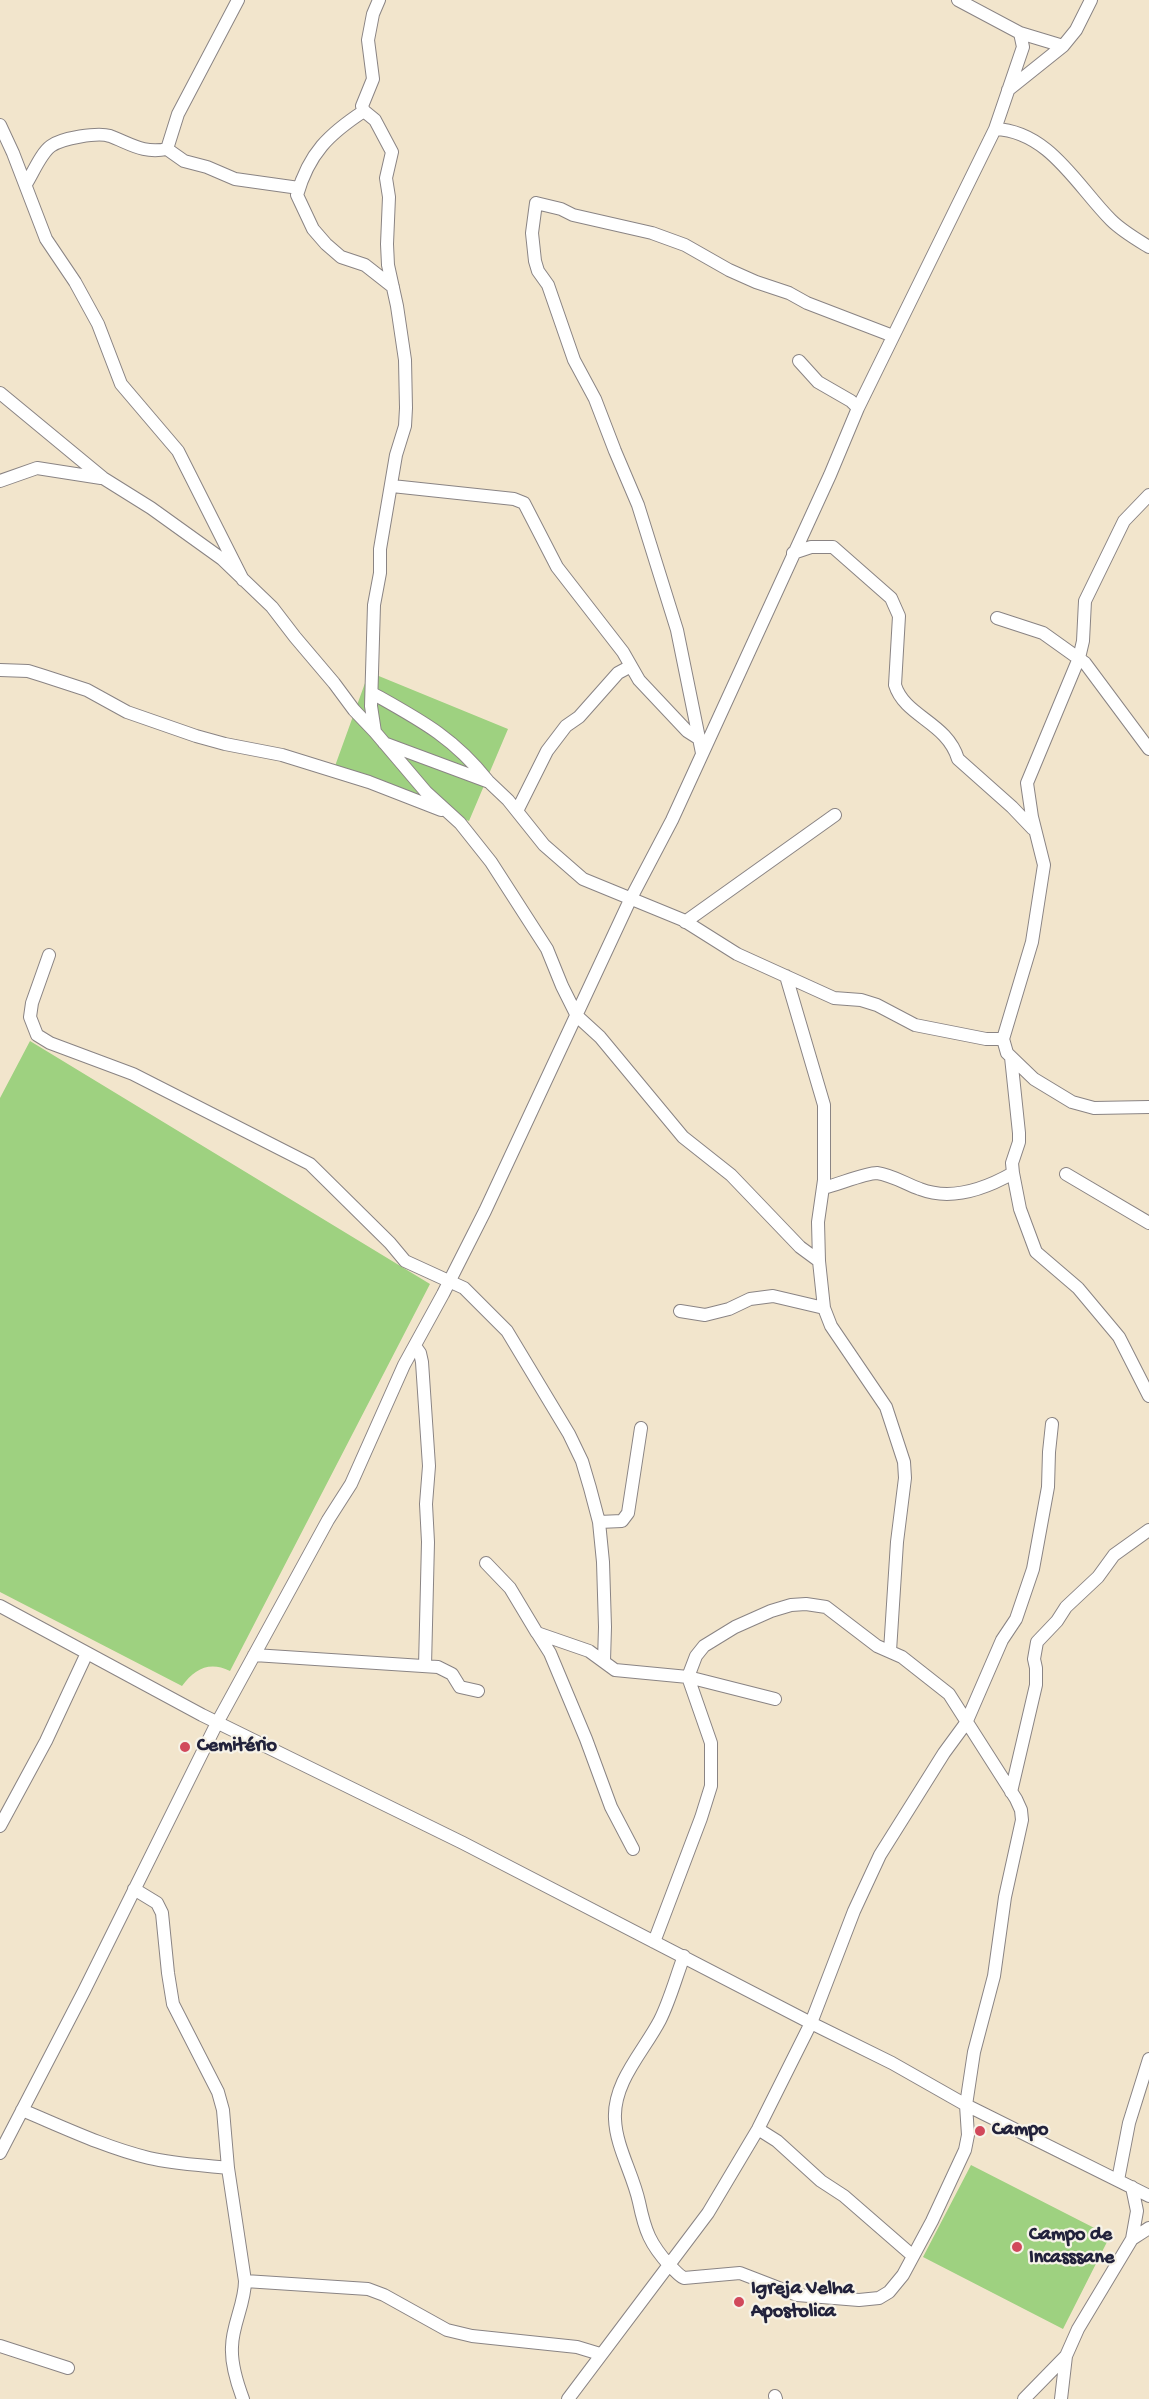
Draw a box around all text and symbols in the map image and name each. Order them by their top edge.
place label: Cemitério [197,1735,277,1759]
marker: Cemitério [178,1740,192,1754]
place label: Campo [992,2119,1048,2143]
marker: Campo [973,2124,987,2138]
place label: Campo de Incasssane [1029,2224,1114,2271]
marker: Campo de Incasssane [1010,2240,1024,2254]
place label: Igreja Velha Apostolica [751,2278,854,2325]
marker: Igreja Velha Apostolica [732,2295,746,2309]

